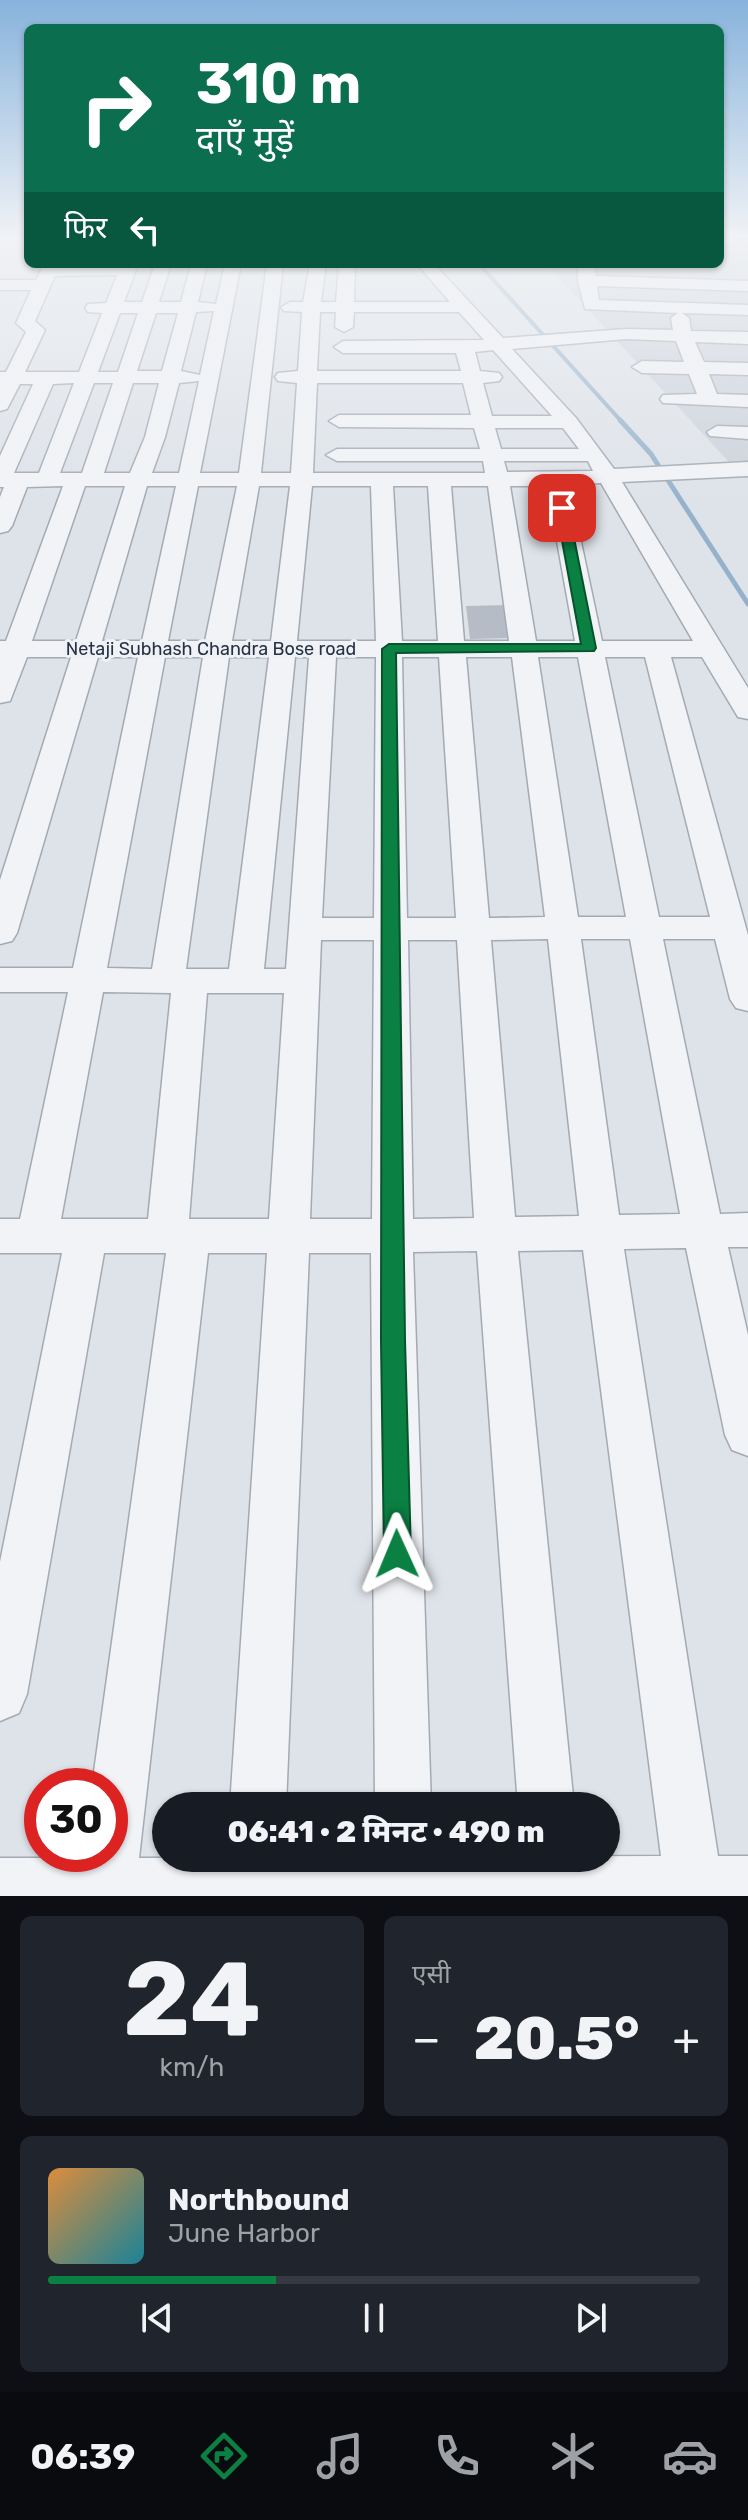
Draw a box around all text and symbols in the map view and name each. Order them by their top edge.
text: 310 m [196,51,361,117]
icon: right [64,56,168,160]
text: दाएँ मुड़ें [196,118,294,161]
icon: left [123,208,167,252]
text: फिर [64,210,107,246]
pin [528,474,596,542]
icon: arrive [540,486,584,530]
street label: Netaji Subhash Chandra Bose road [66,638,356,660]
position arrow [355,1512,439,1596]
speed limit sign: 30 [24,1768,128,1872]
text: 06:41 · 2 मिनट · 490 m [227,1814,545,1850]
text: 24 [123,1938,261,2061]
text: एसी [412,1959,451,1990]
text: 20.5° [474,2003,639,2074]
text: − [412,2013,441,2065]
text: + [673,2013,700,2065]
text: km/h [160,2052,224,2083]
text: Northbound [168,2182,350,2218]
text: June Harbor [168,2218,320,2249]
icon: previous [135,2296,179,2340]
icon: pause [352,2296,396,2340]
icon: next [569,2296,613,2340]
icon: directions [196,2428,252,2484]
icon: music [312,2428,368,2484]
icon: phone [429,2428,485,2484]
icon: climate [545,2428,601,2484]
icon: car [662,2428,718,2484]
text: 06:39 [30,2435,135,2478]

